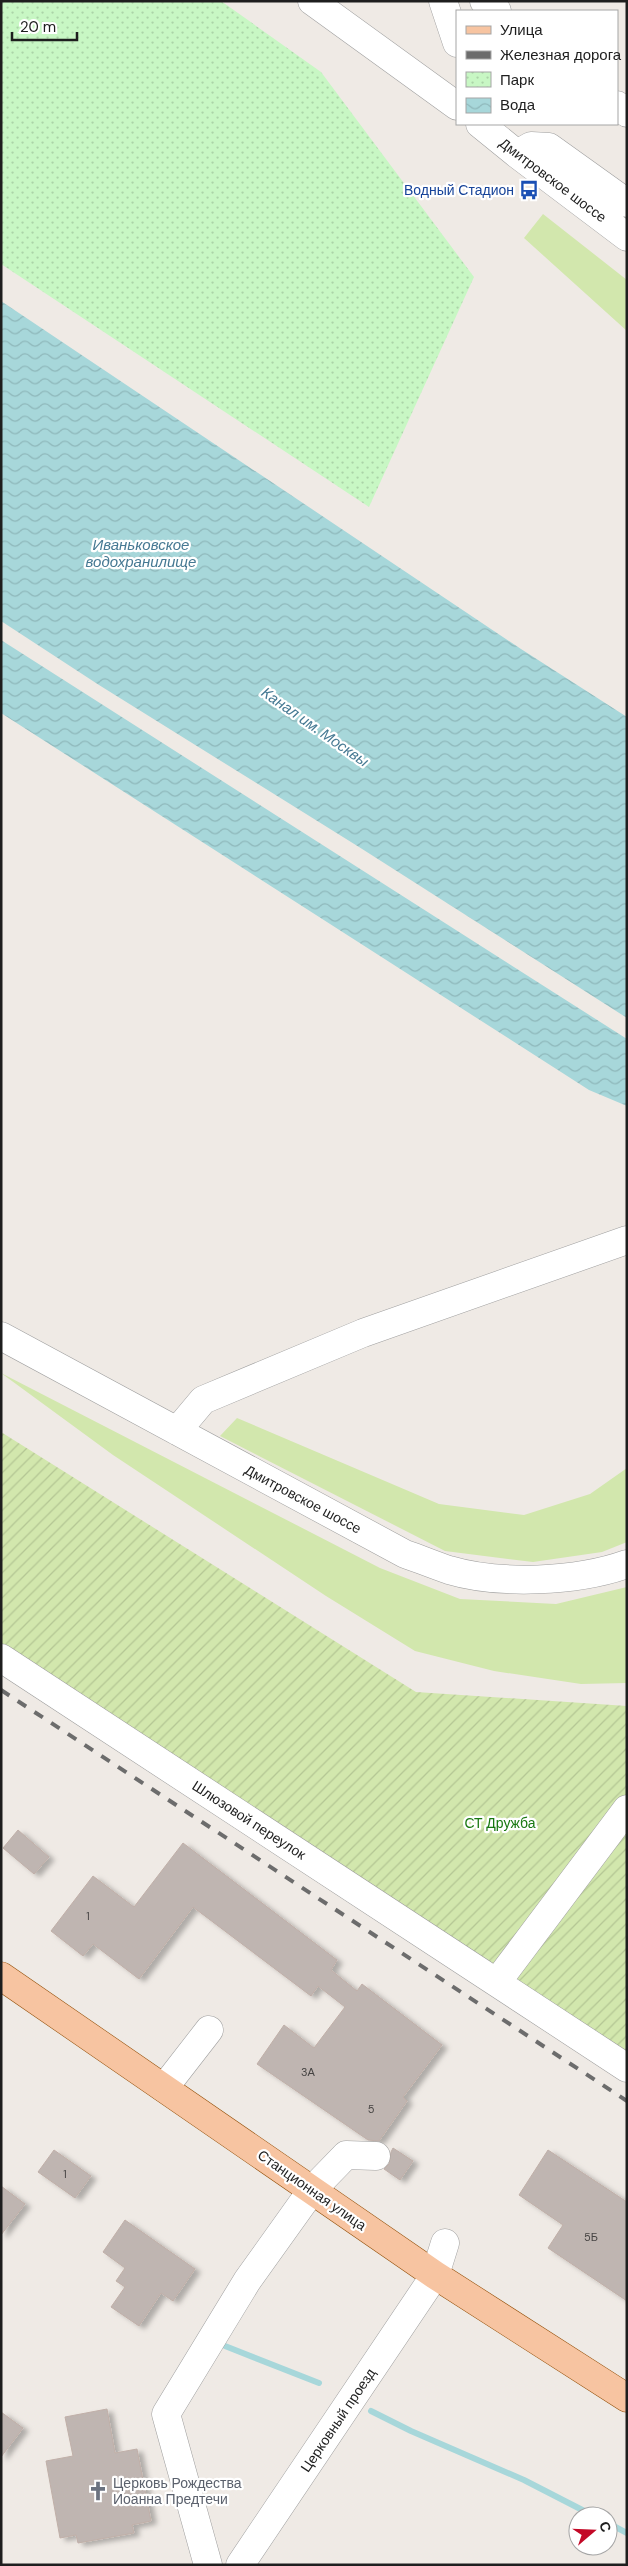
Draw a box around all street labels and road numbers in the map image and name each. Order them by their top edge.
street label: Дмитровское шоссе [496,134,610,226]
street label: Дмитровское шоссе [242,1461,365,1537]
street label: Шлюзовой переулок [189,1777,310,1864]
street label: Станционная улица [254,2146,370,2234]
street label: Церковный проезд [297,2365,379,2475]

